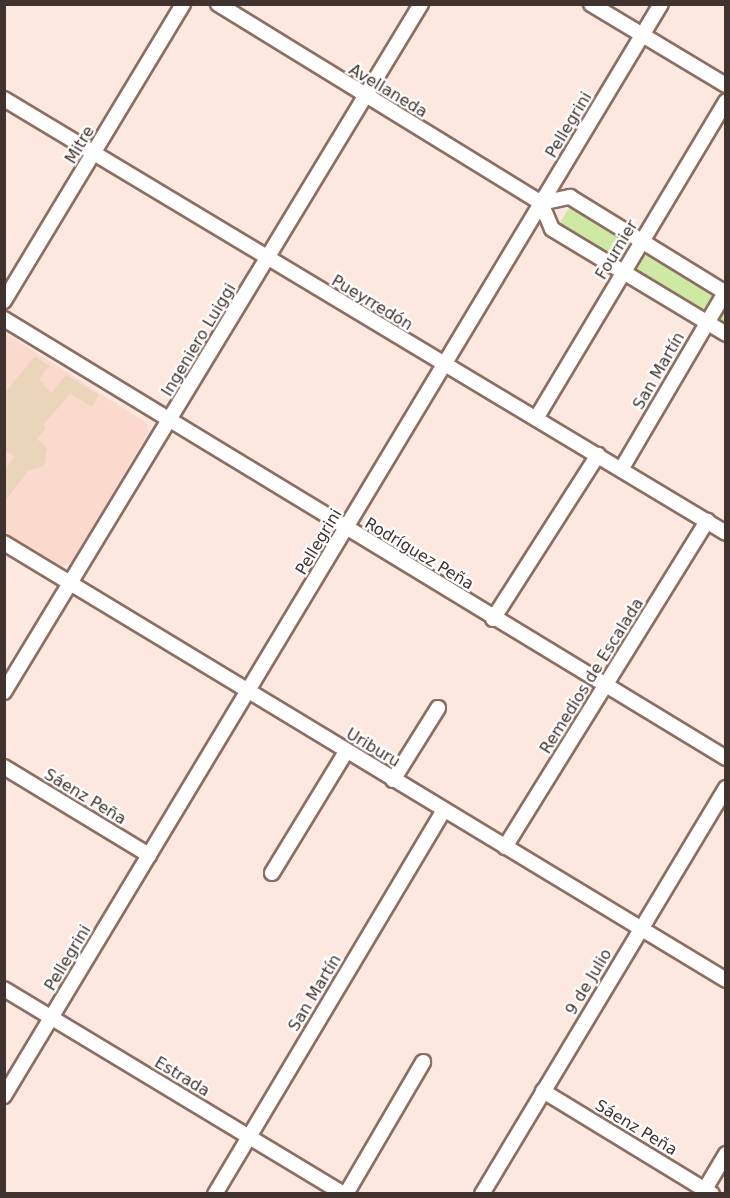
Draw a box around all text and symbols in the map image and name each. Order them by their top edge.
street label: Avellaneda [345,60,431,122]
street label: Pellegrini [542,89,596,161]
street label: Mitre [61,123,99,167]
street label: Fournier [592,217,642,283]
street label: Pueyrredón [328,271,416,335]
street label: Ingeniero Luiggi [158,280,240,400]
street label: San Martín [629,329,689,413]
street label: Pellegrini [292,506,346,578]
street label: Rodríguez Peña [361,514,477,594]
street label: Remedios de Escalada [536,595,648,757]
street label: Uriburu [342,724,404,772]
street label: Sáenz Peña [40,765,130,829]
street label: Pellegrini [41,922,95,994]
street label: 9 de Julio [562,945,616,1019]
street label: San Martín [285,951,345,1035]
street label: Estrada [151,1053,213,1101]
street label: Sáenz Peña [591,1096,681,1160]

